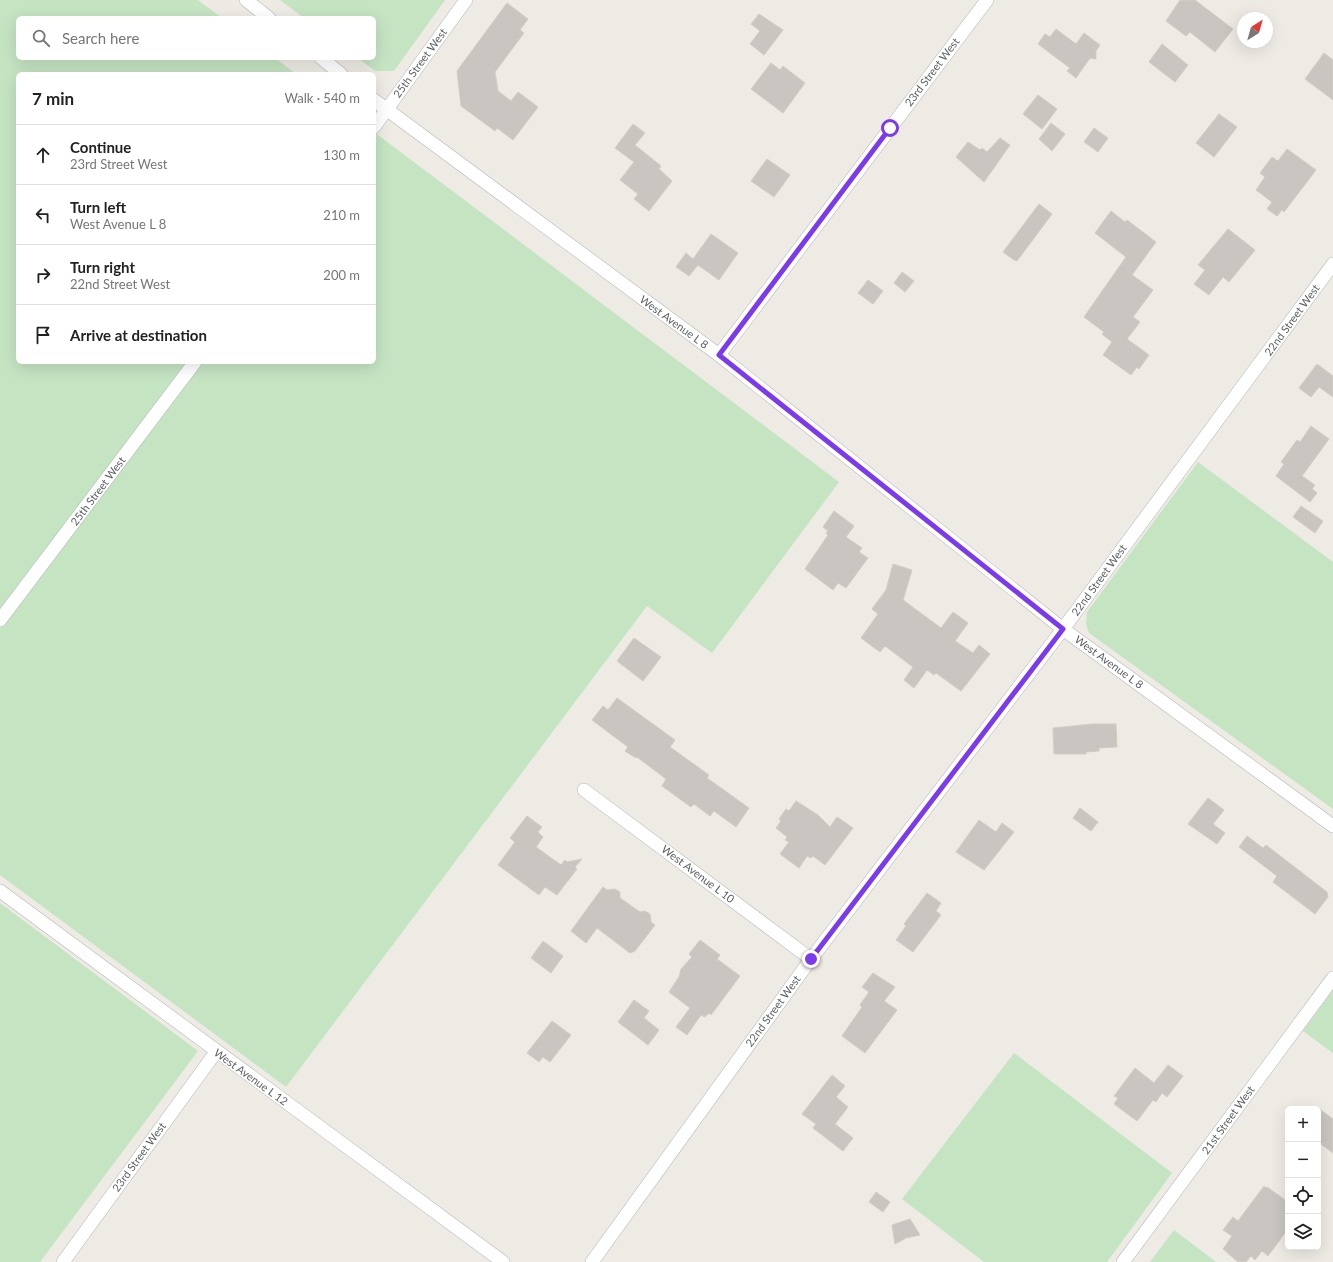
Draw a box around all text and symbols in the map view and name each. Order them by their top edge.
north arrow [1237,12,1273,48]
search box [16,16,376,60]
street label: 25th Street West [390,25,449,100]
icon: search [30,27,52,49]
text: Search here [62,29,139,47]
street label: 23rd Street West [902,35,962,109]
text: 7 min [32,88,74,109]
text: Walk · 540 m [284,90,360,106]
route start [881,119,899,137]
text: Continue [70,138,131,156]
icon: ahead [32,144,54,166]
text: 130 m [323,147,360,163]
text: 23rd Street West [70,156,167,172]
text: Turn left [70,198,126,216]
icon: left [32,204,54,226]
text: 210 m [323,207,360,223]
text: West Avenue L 8 [70,216,166,232]
text: Turn right [70,258,135,276]
icon: right [32,264,54,286]
text: 200 m [323,267,360,283]
text: 22nd Street West [70,276,170,292]
street label: 22nd Street West [1261,282,1322,358]
street label: West Avenue L 8 [638,292,711,351]
icon: arrive [32,324,54,346]
text: Arrive at destination [70,326,207,344]
street label: 25th Street West [68,454,128,528]
street label: 22nd Street West [1068,542,1129,618]
street label: West Avenue L 8 [1073,632,1146,691]
street label: West Avenue L 10 [659,842,738,906]
route end [802,950,820,968]
street label: 22nd Street West [742,973,803,1049]
street label: West Avenue L 12 [212,1046,291,1108]
street label: 21st Street West [1198,1083,1257,1156]
map controls [1285,1106,1321,1250]
button: + [1285,1106,1321,1142]
street label: 23rd Street West [109,1119,168,1194]
button: − [1285,1142,1321,1178]
button: locate [1285,1178,1321,1214]
button: layers [1285,1214,1321,1250]

